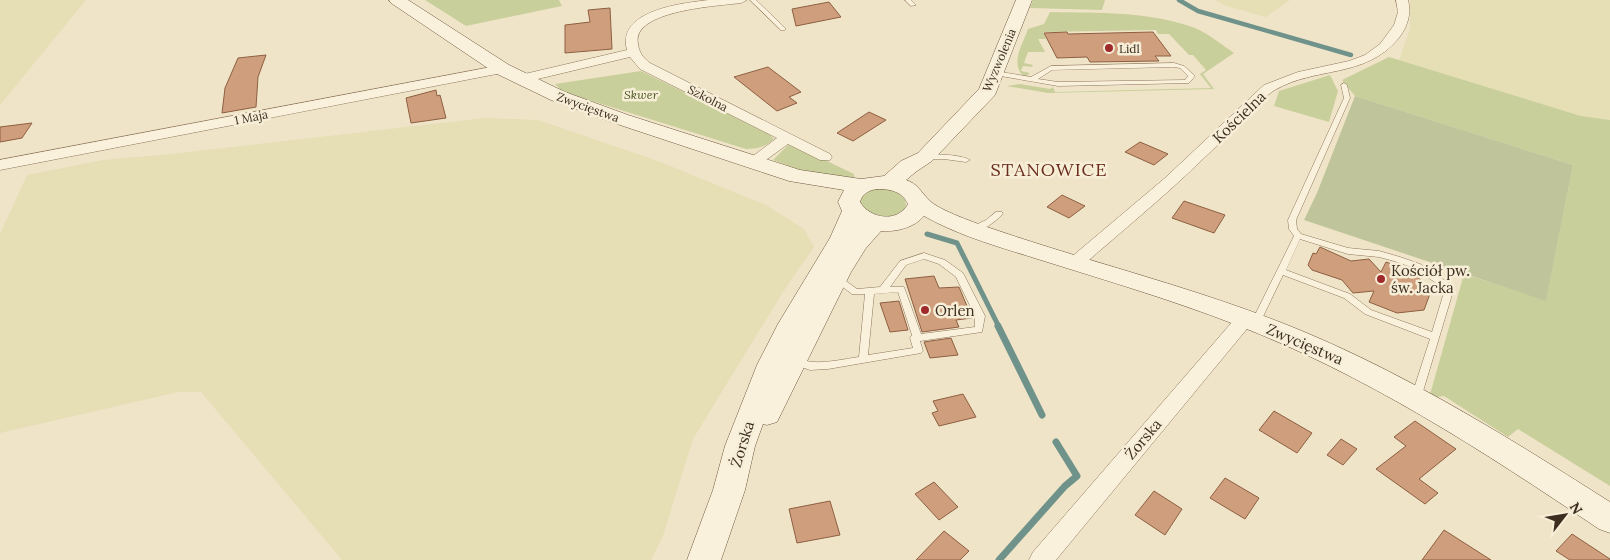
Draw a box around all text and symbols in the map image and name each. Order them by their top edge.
street label: Wyzwolenia [979,26,1019,94]
place label: Lidl [1119,41,1140,56]
marker: Lidl [1103,42,1115,54]
street label: Szkolna [685,82,731,114]
park label: Skwer [624,87,658,102]
street label: Kościelna [1208,87,1270,147]
street label: Zwycięstwa [555,89,621,125]
street label: 1 Maja [233,106,269,128]
district label: STANOWICE [991,158,1107,181]
place label: Kościół pw. św. Jacka [1391,261,1470,297]
marker: Kościół pw. św. Jacka [1375,273,1387,285]
place label: Orlen [935,301,975,320]
marker: Orlen [919,304,931,316]
street label: Zwycięstwa [1264,319,1347,369]
street label: Żorska [1121,415,1166,463]
street label: Żorska [726,418,758,469]
north arrow [1540,490,1590,540]
text: N [1566,499,1587,518]

